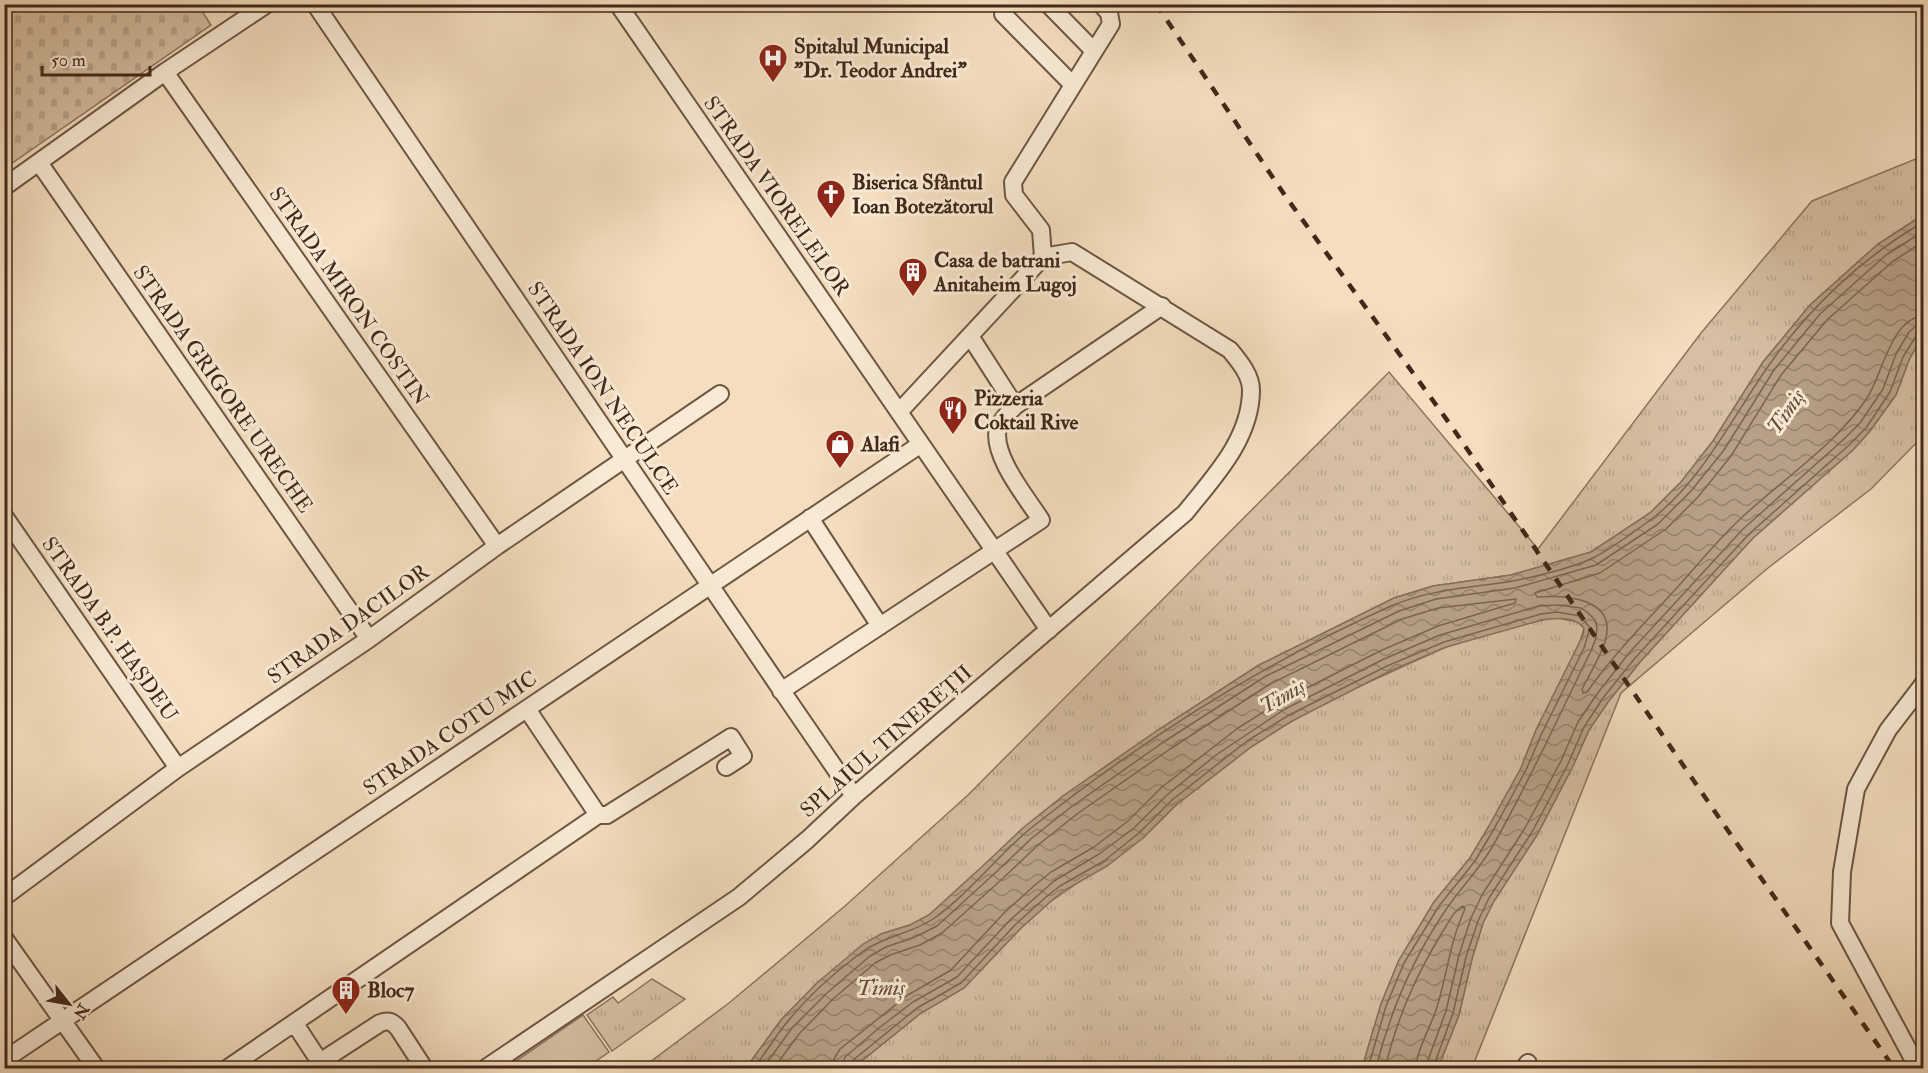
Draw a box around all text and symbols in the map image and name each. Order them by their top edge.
place label: Spitalul Municipal "Dr. Teodor Andrei" [794,33,967,84]
scale bar [42,39,150,77]
hospital icon: Spitalul Municipal "Dr. Teodor Andrei" [757,42,789,84]
text: 50 m [51,49,86,72]
street label: STRADA VIORELELOR [697,91,856,302]
place label: Biserica Sfântul Ioan Botezătorul [852,169,994,220]
church icon: Biserica Sfântul Ioan Botezătorul [815,178,847,220]
street label: STRADA MIRON COSTIN [263,182,435,411]
place label: Casa de batrani Anitaheim Lugoj [933,247,1077,298]
building icon: Casa de batrani Anitaheim Lugoj [897,256,929,298]
street label: STRADA GRIGORE URECHE [127,260,318,518]
street label: STRADA ION NECULCE [521,277,684,500]
water label: Timiș [1761,383,1812,439]
place label: Pizzeria Coktail Rive [974,385,1078,436]
restaurant icon: Pizzeria Coktail Rive [937,394,969,436]
shop icon: Alafi [824,428,856,470]
place label: Alafi [860,431,900,458]
street label: STRADA B.P. HAȘDEU [36,532,184,727]
street label: STRADA DACILOR [262,558,435,690]
street label: SPLAIUL TINEREȚII [795,659,978,824]
street label: STRADA COTU MIC [358,665,543,802]
water label: Timiș [1255,671,1311,720]
north arrow [39,974,99,1034]
building icon: Bloc7 [330,974,362,1016]
water label: Timiș [857,974,906,1002]
place label: Bloc7 [367,977,415,1004]
text: N [68,999,94,1023]

